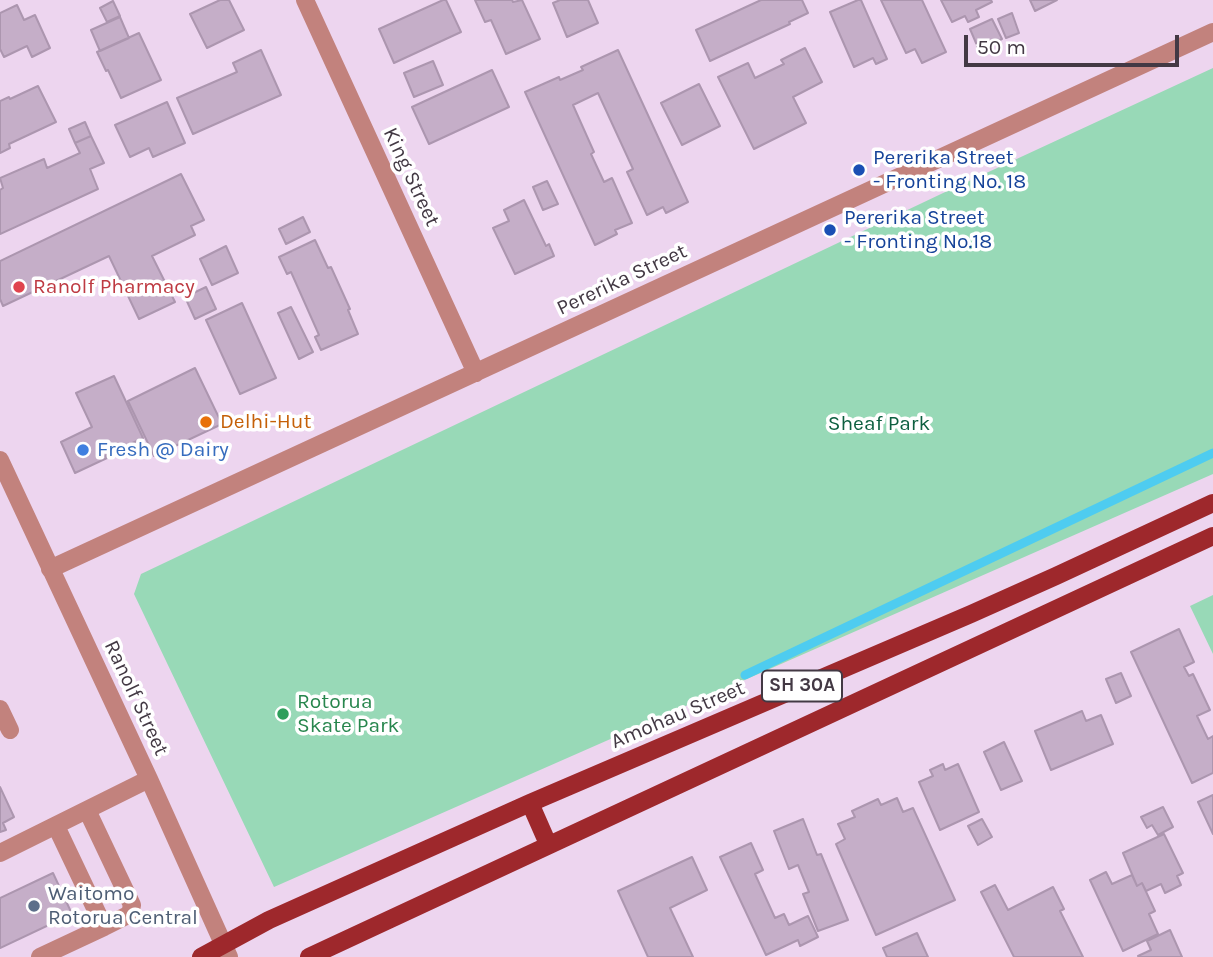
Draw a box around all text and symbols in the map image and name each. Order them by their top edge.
scale bar [968,21,1183,65]
text: 50 m [977,35,1026,59]
street label: King Street [377,124,445,230]
place label: Pererika Street - Fronting No. 18 [873,145,1026,195]
marker: Pererika Street - Fronting No. 18 [851,162,867,178]
place label: Pererika Street - Fronting No.18 [844,205,992,255]
marker: Pererika Street - Fronting No.18 [822,222,838,238]
street label: Pererika Street [553,239,691,321]
place label: Ranolf Pharmacy [33,274,195,300]
marker: Ranolf Pharmacy [11,279,27,295]
place label: Delhi-Hut [220,409,311,435]
park label: Sheaf Park [828,411,930,437]
marker: Delhi-Hut [198,414,214,430]
place label: Fresh @ Dairy [97,437,229,463]
marker: Fresh @ Dairy [75,442,91,458]
street label: Ranolf Street [98,636,174,760]
road number: SH 30A [762,670,842,702]
street label: Amohau Street [607,676,749,754]
place label: Rotorua Skate Park [297,689,399,739]
marker: Rotorua Skate Park [275,706,291,722]
place label: Waitomo Rotorua Central [48,881,198,931]
marker: Waitomo Rotorua Central [26,898,42,914]

